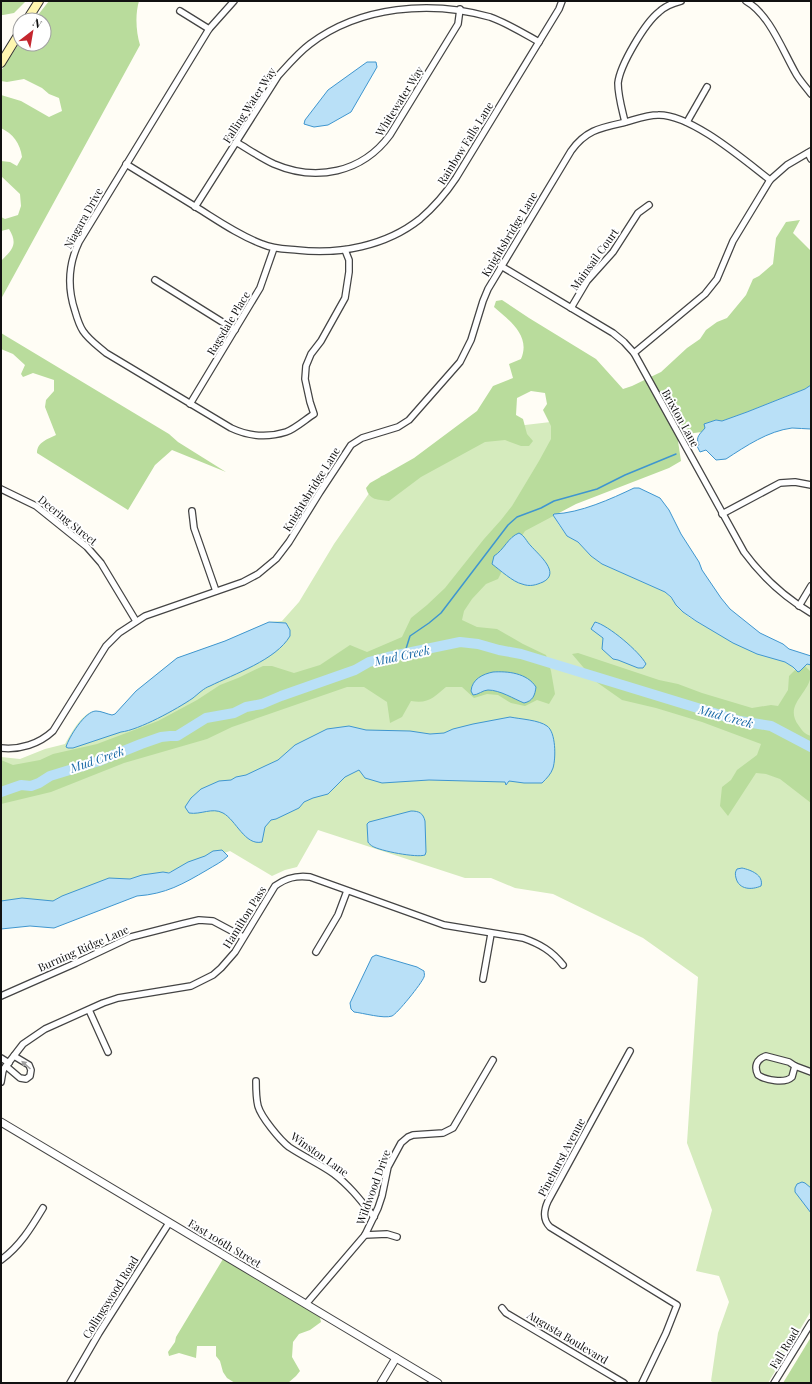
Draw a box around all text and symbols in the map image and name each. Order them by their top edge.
north arrow [12,12,52,52]
text: N [30,15,45,32]
street label: Whitewater Way [371,63,427,140]
street label: Falling Water Way [219,64,279,146]
street label: Rainbow Falls Lane [433,98,497,187]
street label: Niagara Drive [60,185,106,251]
street label: Knightsbridge Lane [478,188,541,279]
street label: Mainsail Court [566,225,622,293]
street label: Ragsdale Place [203,288,253,358]
street label: Brixton Lane [659,386,703,450]
street label: Knightsbridge Lane [279,444,343,534]
street label: Deering Street [35,492,101,548]
water label: Mud Creek [372,641,431,669]
water label: Mud Creek [696,701,755,731]
water label: Mud Creek [67,742,126,776]
street label: Hamilton Pass [219,883,269,951]
street label: Burning Ridge Lane [35,921,131,975]
one-way arrow [21,1060,31,1069]
street label: Pinehurst Avenue [534,1115,588,1199]
street label: Winston Lane [287,1128,352,1180]
street label: Wildwood Drive [352,1147,394,1228]
street label: East 106th Street [186,1215,264,1271]
street label: Collingswood Road [79,1252,142,1341]
street label: Augusta Boulevard [524,1306,612,1367]
street label: Fall Road [766,1324,802,1371]

